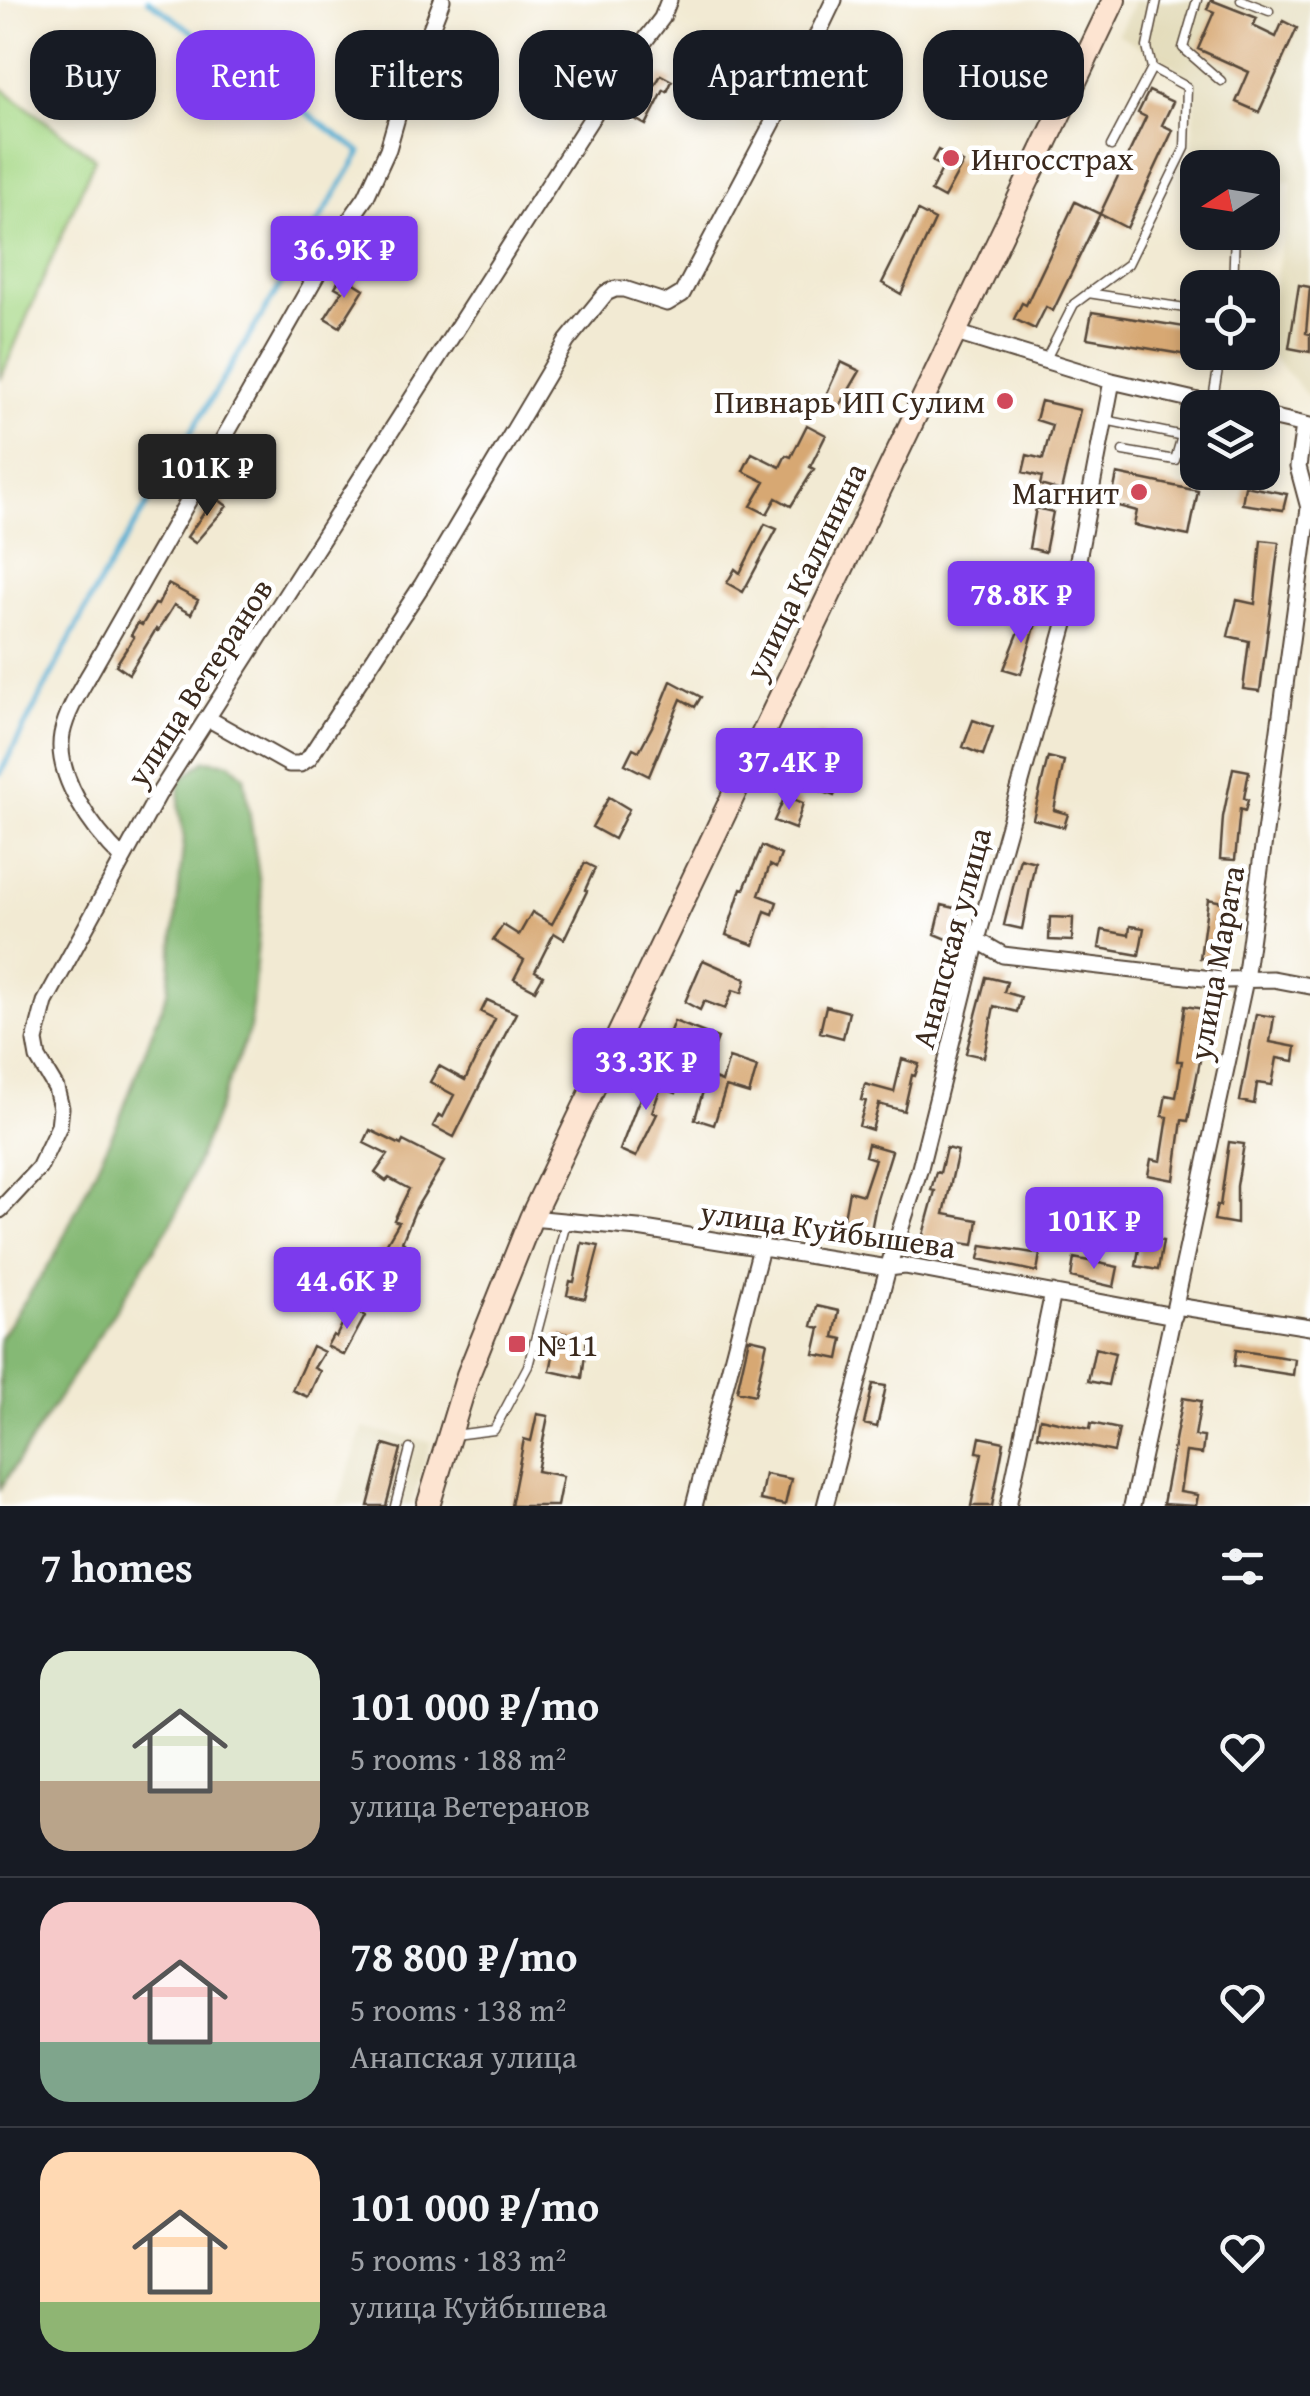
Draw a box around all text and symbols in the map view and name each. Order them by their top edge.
chip: Buy [30,30,156,120]
chip: Rent [176,30,315,120]
chip: Filters [335,30,499,120]
chip: New [519,30,653,120]
chip: Apartment [673,30,903,120]
chip: House [923,30,1084,120]
place label: Ингосстрах [971,135,1134,182]
marker: Ингосстрах [940,147,962,169]
north arrow [1180,150,1280,250]
map controls [1180,150,1280,490]
pin: 36.9K ₽ [252,216,436,301]
text: 36.9K ₽ [293,225,395,272]
button: locate [1180,270,1280,370]
place label: Пивнарь ИП Сулим [714,378,985,425]
marker: Пивнарь ИП Сулим [994,390,1016,412]
button: layers [1180,390,1280,490]
pin: 101K ₽ [126,434,288,519]
text: 101K ₽ [160,443,254,490]
street label: улица Калинина [732,454,878,688]
place label: Магнит [1012,469,1120,516]
marker: Магнит [1128,481,1150,503]
pin: 78.8K ₽ [929,561,1113,646]
street label: улица Ветеранов [113,569,284,796]
text: 78.8K ₽ [970,570,1072,617]
pin: 37.4K ₽ [697,728,881,813]
text: 37.4K ₽ [738,737,840,784]
street label: Анапская улица [899,822,1003,1054]
street label: улица Марата [1176,861,1256,1065]
pin: 33.3K ₽ [554,1028,738,1113]
text: 33.3K ₽ [595,1037,697,1084]
pin: 101K ₽ [1013,1187,1175,1272]
street label: улица Куйбышева [696,1188,959,1270]
text: 101K ₽ [1047,1196,1141,1243]
pin: 44.6K ₽ [255,1247,439,1332]
text: 44.6K ₽ [296,1256,398,1303]
place label: №11 [537,1321,598,1368]
marker: №11 [506,1333,528,1355]
text: 7 homes [40,1536,193,1597]
icon: filters [1215,1539,1270,1594]
text: 101 000 ₽/mo [350,1674,599,1735]
icon: home [120,1691,240,1811]
icon: heart [1215,1724,1270,1779]
text: 5 rooms · 188 m² [350,1735,566,1782]
text: улица Ветеранов [350,1782,590,1829]
text: 78 800 ₽/mo [350,1925,578,1986]
icon: home [120,1942,240,2062]
icon: heart [1215,1975,1270,2030]
text: 5 rooms · 138 m² [350,1986,566,2033]
text: Анапская улица [350,2033,577,2080]
text: 101 000 ₽/mo [350,2175,599,2236]
icon: home [120,2192,240,2312]
icon: heart [1215,2225,1270,2280]
text: 5 rooms · 183 m² [350,2236,566,2283]
text: улица Куйбышева [350,2283,607,2330]

